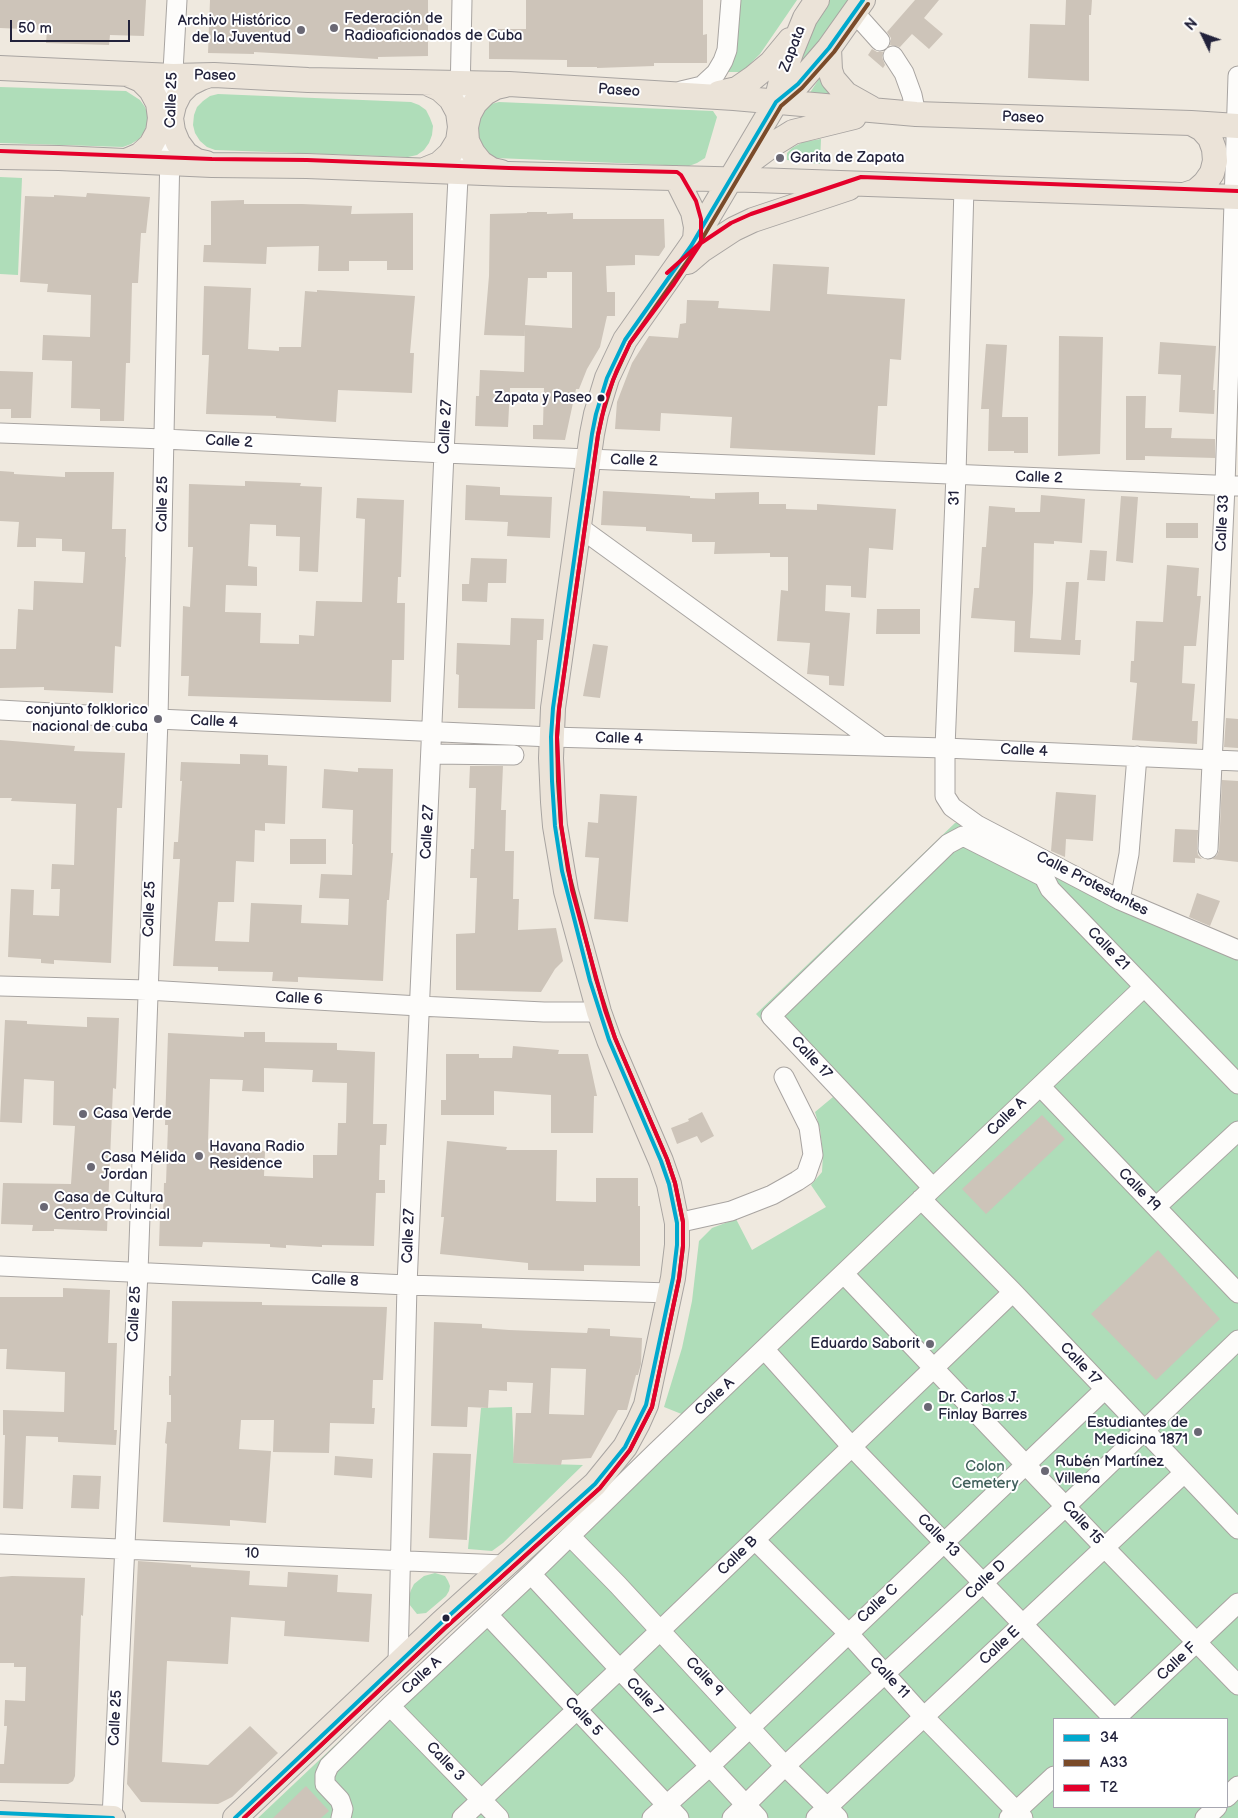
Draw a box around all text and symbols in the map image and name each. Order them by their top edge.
scale bar [12,10,132,42]
place label: Federación de Radioaficionados de Cuba [344,10,523,45]
north arrow [1178,10,1228,60]
place label: Archivo Histórico de la Juventud [178,12,291,47]
text: N [1182,15,1201,34]
text: 50 m [18,19,52,38]
marker: Federación de Radioaficionados de Cuba [328,22,340,34]
marker: Archivo Histórico de la Juventud [295,24,307,36]
street label: Zapata [776,24,810,74]
street label: Paseo [194,67,236,85]
street label: Calle 25 [162,72,182,128]
street label: Paseo [597,81,641,101]
street label: Paseo [1002,108,1044,128]
place label: Garita de Zapata [790,149,904,167]
marker: Garita de Zapata [774,152,786,164]
place label: Zapata y Paseo [494,390,592,406]
marker: Zapata y Paseo [596,393,606,403]
street label: Calle 27 [436,399,456,455]
street label: Calle 2 [205,432,253,452]
street label: Calle 2 [610,451,658,471]
street label: Calle 2 [1015,468,1063,488]
street label: Calle 25 [154,476,172,532]
street label: 31 [946,490,964,506]
street label: Calle 33 [1213,494,1233,552]
place label: conjunto folklorico nacional de cuba [25,701,148,736]
street label: Calle 4 [190,712,238,732]
marker: conjunto folklorico nacional de cuba [152,713,164,725]
street label: Calle 4 [595,729,643,749]
street label: Calle 4 [1000,741,1048,761]
street label: Calle 27 [418,804,438,860]
street label: Calle Protestantes [1033,848,1151,920]
street label: Calle 25 [140,881,160,937]
street label: Calle 21 [1083,924,1133,974]
street label: Calle 6 [275,989,323,1009]
street label: Calle 17 [787,1033,835,1083]
street label: Calle A [984,1094,1030,1140]
place label: Casa Verde [93,1105,172,1123]
marker: Casa Verde [77,1108,89,1120]
place label: Havana Radio Residence [209,1138,305,1173]
place label: Casa Mélida Jordan [101,1149,186,1184]
marker: Havana Radio Residence [193,1150,205,1162]
marker: Casa Mélida Jordan [85,1161,97,1173]
street label: Calle 19 [1114,1165,1164,1215]
place label: Casa de Cultura Centro Provincial [54,1189,170,1224]
marker: Casa de Cultura Centro Provincial [38,1201,50,1213]
street label: Calle 27 [399,1208,419,1264]
street label: Calle 8 [311,1271,359,1291]
street label: Calle 25 [125,1286,145,1342]
place label: Eduardo Saborit [810,1335,920,1353]
marker: Eduardo Saborit [924,1338,936,1350]
street label: Calle 17 [1056,1339,1104,1389]
street label: Calle A [691,1374,739,1420]
place label: Dr. Carlos J. Finlay Barres [938,1389,1027,1424]
marker: Dr. Carlos J. Finlay Barres [922,1401,934,1413]
place label: Estudiantes de Medicina 1871 [1087,1414,1188,1449]
marker: Estudiantes de Medicina 1871 [1192,1426,1204,1438]
place label: Rubén Martínez Villena [1055,1453,1164,1488]
park label: Colon Cemetery [952,1458,1018,1493]
marker: Rubén Martínez Villena [1039,1465,1051,1477]
street label: Calle 15 [1058,1497,1106,1549]
street label: Calle 13 [913,1510,963,1562]
street label: Calle B [714,1533,762,1579]
street label: 10 [244,1545,260,1563]
street label: Calle D [962,1556,1010,1604]
street label: Calle C [854,1581,902,1627]
unlabelled marker [441,1613,451,1623]
street label: Calle E [976,1623,1024,1669]
street label: Calle F [1153,1639,1201,1685]
street label: Calle A [398,1653,446,1699]
street label: Calle 11 [865,1653,913,1703]
street label: Calle 9 [681,1654,727,1700]
street label: Calle 7 [622,1674,666,1720]
street label: Calle 25 [106,1690,126,1746]
street label: Calle 5 [560,1694,606,1740]
legend [1053,1718,1228,1808]
text: 34 [1100,1728,1118,1747]
street label: Calle 3 [422,1739,468,1785]
text: A33 [1100,1753,1128,1772]
text: T2 [1100,1778,1118,1797]

